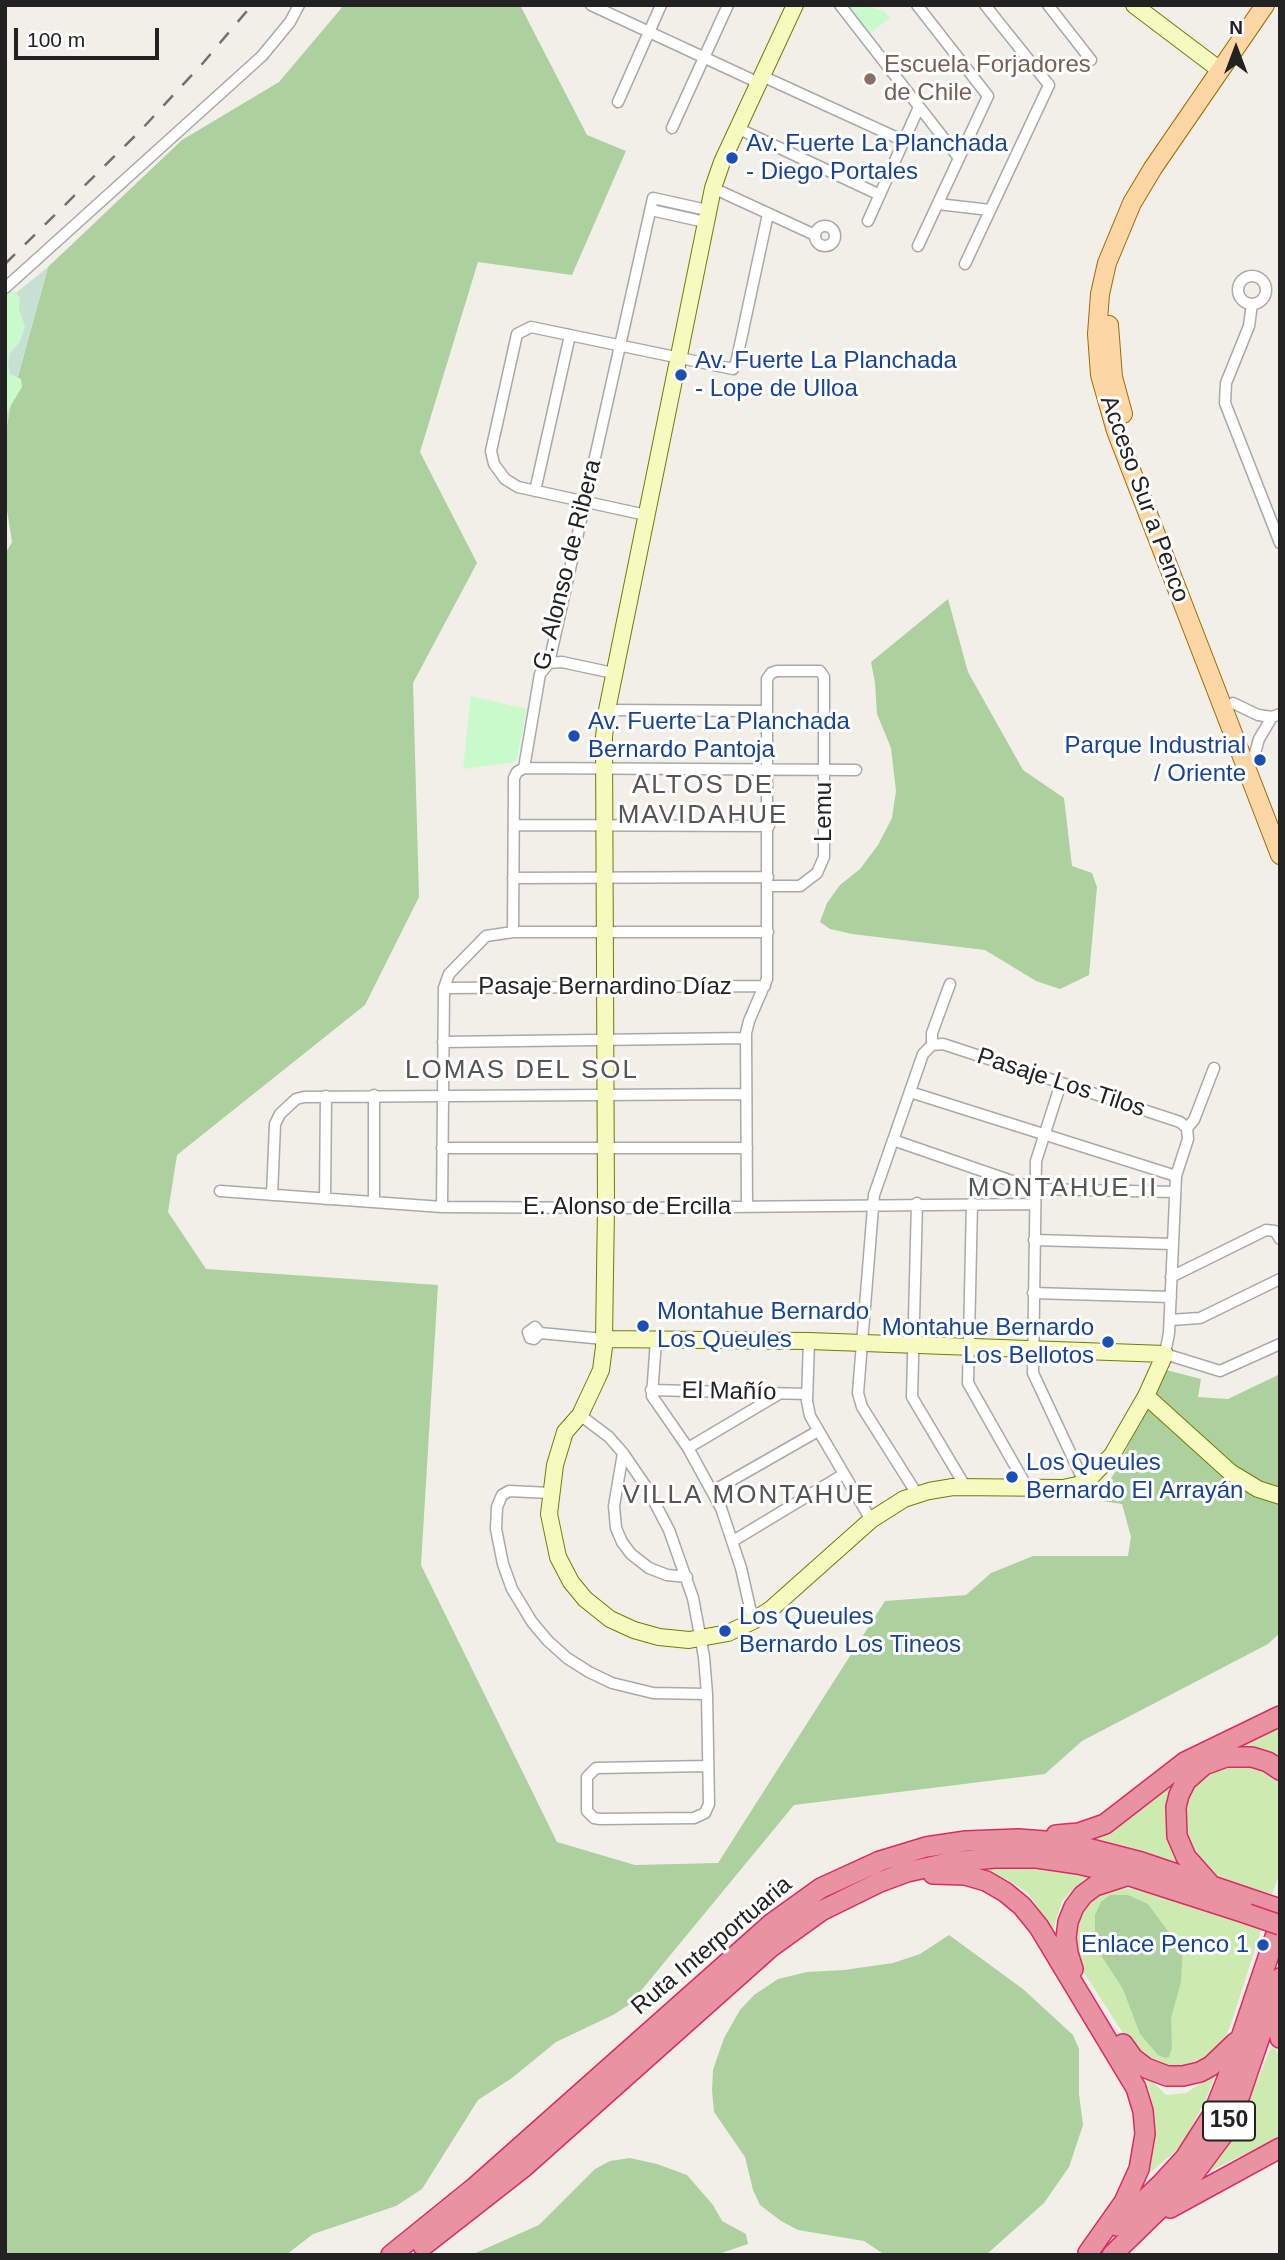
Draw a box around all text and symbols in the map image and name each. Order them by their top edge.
scale bar [18,14,163,58]
north arrow [1201,14,1271,84]
text: N [1229,17,1243,38]
text: 100 m [27,28,85,51]
place label: Escuela Forjadores de Chile [884,51,1091,107]
marker: Escuela Forjadores de Chile [862,71,878,87]
place label: Av. Fuerte La Planchada - Diego Portales [746,130,1008,186]
marker: Av. Fuerte La Planchada - Diego Portales [724,150,740,166]
place label: Av. Fuerte La Planchada - Lope de Ulloa [695,347,957,403]
marker: Av. Fuerte La Planchada - Lope de Ulloa [673,367,689,383]
street label: Acceso Sur a Penco [1093,392,1195,606]
street label: G. Alonso de Ribera [528,457,608,673]
place label: Av. Fuerte La Planchada Bernardo Pantoja [588,708,850,764]
marker: Av. Fuerte La Planchada Bernardo Pantoja [566,728,582,744]
place label: Parque Industrial / Oriente [1065,732,1246,788]
marker: Parque Industrial / Oriente [1252,752,1268,768]
district label: ALTOS DE MAVIDAHUE [619,770,787,832]
street label: Lemu [810,782,838,842]
street label: Pasaje Bernardino Díaz [478,973,732,1001]
street label: Pasaje Los Tilos [973,1042,1149,1124]
district label: LOMAS DEL SOL [407,1055,637,1087]
district label: MONTAHUE II [969,1173,1157,1205]
street label: E. Alonso de Ercilla [523,1193,731,1221]
place label: Montahue Bernardo Los Queules [657,1298,869,1354]
place label: Montahue Bernardo Los Bellotos [882,1314,1094,1370]
marker: Montahue Bernardo Los Queules [635,1318,651,1334]
marker: Montahue Bernardo Los Bellotos [1100,1334,1116,1350]
street label: El Mañío [681,1377,777,1407]
place label: Los Queules Bernardo El Arrayán [1026,1449,1243,1505]
marker: Los Queules Bernardo El Arrayán [1004,1469,1020,1485]
district label: VILLA MONTAHUE [624,1480,874,1512]
place label: Los Queules Bernardo Los Tineos [739,1603,961,1659]
marker: Los Queules Bernardo Los Tineos [717,1623,733,1639]
street label: Ruta Interportuaria [626,1871,798,2021]
place label: Enlace Penco 1 [1081,1931,1249,1959]
marker: Enlace Penco 1 [1255,1937,1271,1953]
road number: 150 [1203,2102,1255,2140]

